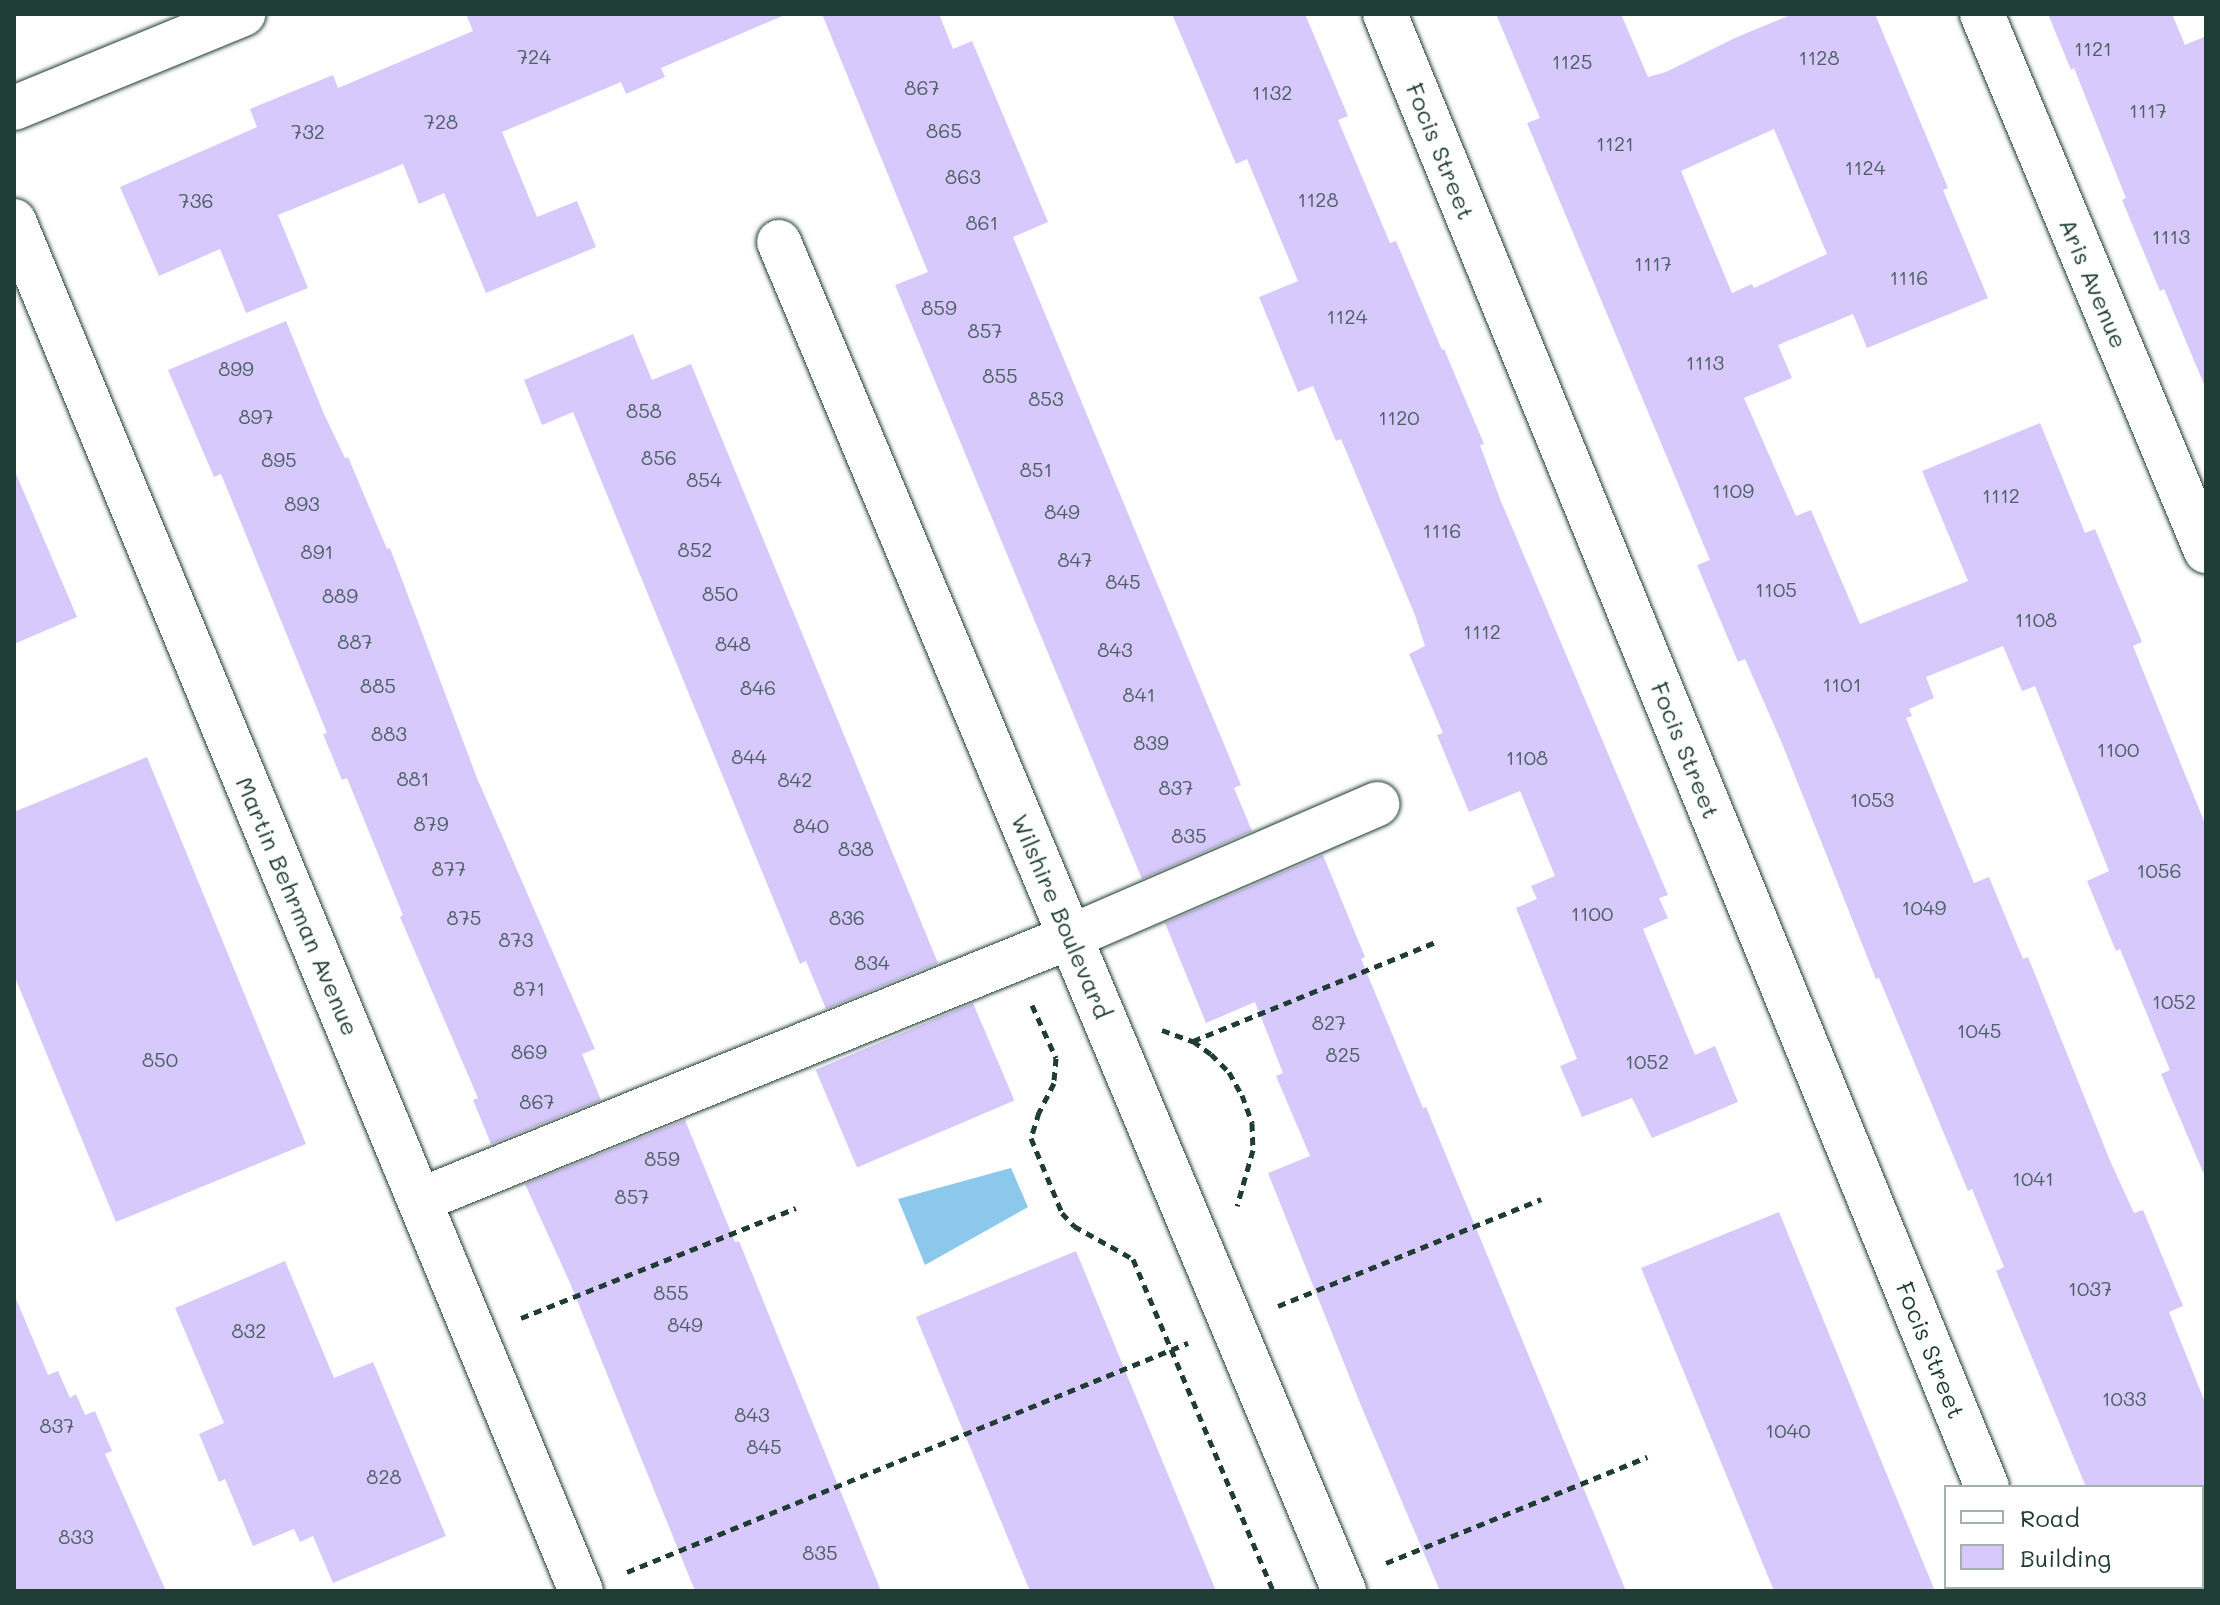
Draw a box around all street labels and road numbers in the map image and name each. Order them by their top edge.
street label: Focis Street [1401,78,1481,224]
street label: Aris Avenue [2054,214,2134,352]
street label: Focis Street [1646,677,1726,823]
street label: Martin Behrman Avenue [230,772,366,1040]
street label: Wilshire Boulevard [1006,809,1118,1023]
street label: Focis Street [1891,1277,1971,1423]

